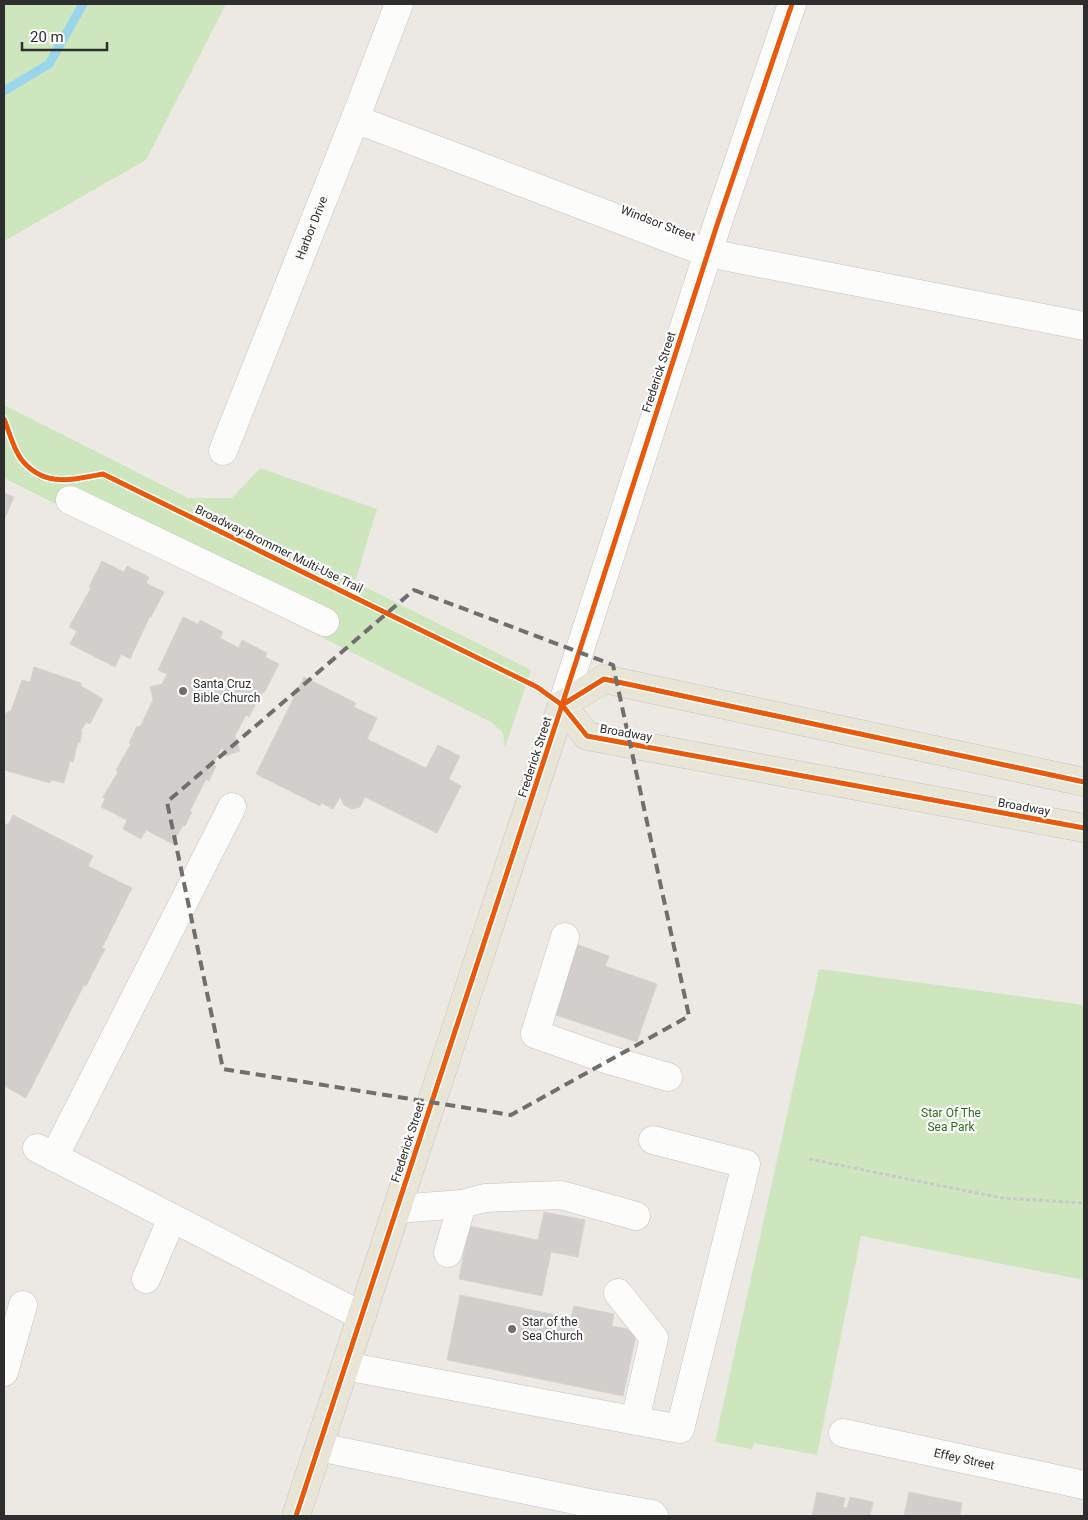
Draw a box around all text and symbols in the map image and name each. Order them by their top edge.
scale bar [22,20,108,52]
text: 20 m [30,28,64,46]
street label: Harbor Drive [293,194,331,262]
street label: Windsor Street [619,202,697,244]
street label: Frederick Street [639,330,679,414]
street label: Broadway-Brommer Multi-Use Trail [193,502,365,596]
place label: Santa Cruz Bible Church [193,677,260,705]
marker: Santa Cruz Bible Church [177,685,189,697]
street label: Frederick Street [515,715,555,799]
street label: Broadway [599,722,653,745]
street label: Broadway [997,796,1051,819]
street label: Frederick Street [388,1100,428,1184]
park label: Star Of The Sea Park [921,1106,981,1134]
place label: Star of the Sea Church [522,1315,583,1343]
marker: Star of the Sea Church [506,1323,518,1335]
street label: Effey Street [933,1446,996,1473]

